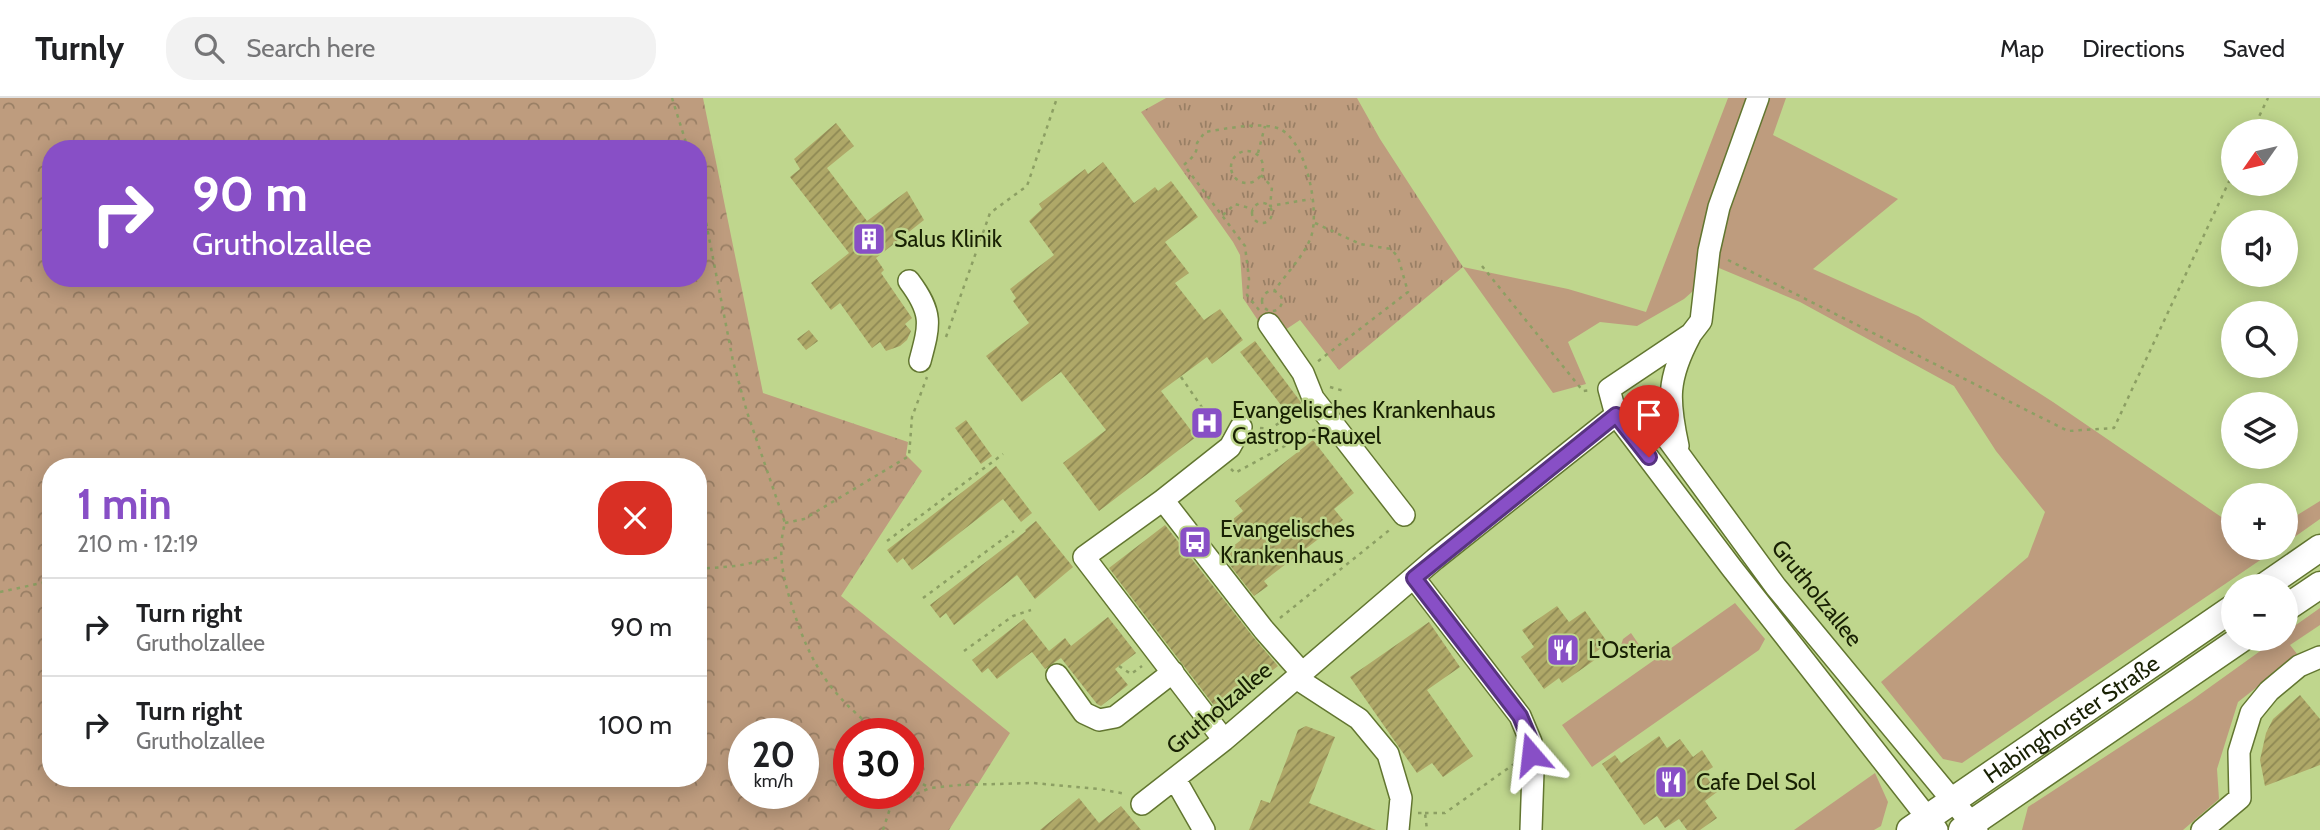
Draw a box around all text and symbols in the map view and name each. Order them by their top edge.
search box [166,17,656,80]
text: Turnly [35,28,124,68]
icon: search [190,29,228,67]
text: Search here [246,32,375,64]
text: Map [2000,34,2044,63]
text: Directions [2082,34,2185,63]
text: Saved [2223,34,2285,63]
north arrow [2221,119,2298,196]
map controls [2221,119,2298,651]
text: 90 m [192,164,308,223]
icon: right [77,168,168,259]
button: sound [2221,210,2298,287]
building icon: Salus Klinik [850,220,888,258]
text: Grutholzallee [192,224,372,263]
place label: Salus Klinik [894,225,1003,253]
button: search [2221,301,2298,378]
pin [1619,385,1679,457]
button: layers [2221,392,2298,469]
place label: Evangelisches Krankenhaus Castrop-Rauxel [1232,396,1495,450]
icon: arrive [1630,396,1668,434]
hospital icon: Evangelisches Krankenhaus Castrop-Rauxel [1188,404,1226,442]
text: 1 min [77,478,172,530]
button: close [598,481,672,555]
button: + [2221,483,2298,560]
place label: Evangelisches Krankenhaus [1220,515,1355,569]
bus stop icon: Evangelisches Krankenhaus [1176,523,1214,561]
text: 210 m · 12:19 [77,530,199,558]
street label: Grutholzallee [1765,534,1869,652]
button: − [2221,574,2298,651]
text: Turn right [136,597,242,629]
icon: right [77,608,115,646]
text: 90 m [610,611,672,643]
text: Grutholzallee [136,629,265,657]
restaurant icon: L'Osteria [1544,631,1582,669]
place label: L'Osteria [1588,636,1671,664]
street label: Habinghorster Straße [1978,649,2165,789]
street label: Grutholzallee [1161,656,1278,760]
text: Turn right [136,695,242,727]
icon: right [77,706,115,744]
text: 100 m [599,709,672,741]
position arrow [1494,717,1568,791]
speed limit sign: 30 [833,718,924,809]
text: Grutholzallee [136,727,265,755]
text: 20 [752,733,795,776]
restaurant icon: Cafe Del Sol [1652,763,1690,801]
place label: Cafe Del Sol [1696,768,1816,796]
text: km/h [754,770,793,792]

